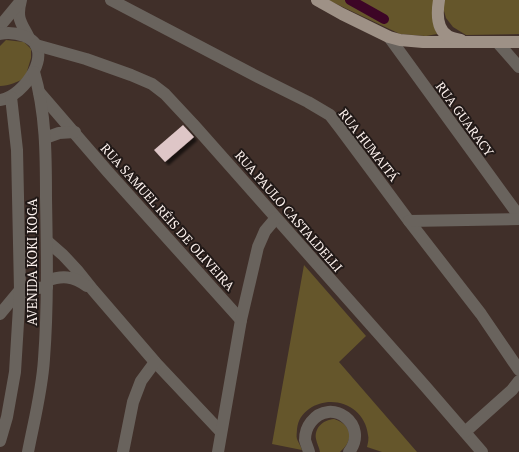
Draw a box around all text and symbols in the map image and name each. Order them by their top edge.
street label: RUA GUARACY [432,78,499,160]
street label: RUA HUMAITÁ [335,105,403,185]
street label: RUA SAMUEL RÉIS DE OLIVEIRA [97,139,239,295]
street label: RUA PAULO CASTALDELLI [231,146,347,276]
street label: AVENIDA KOKI KOGA [23,198,41,326]

